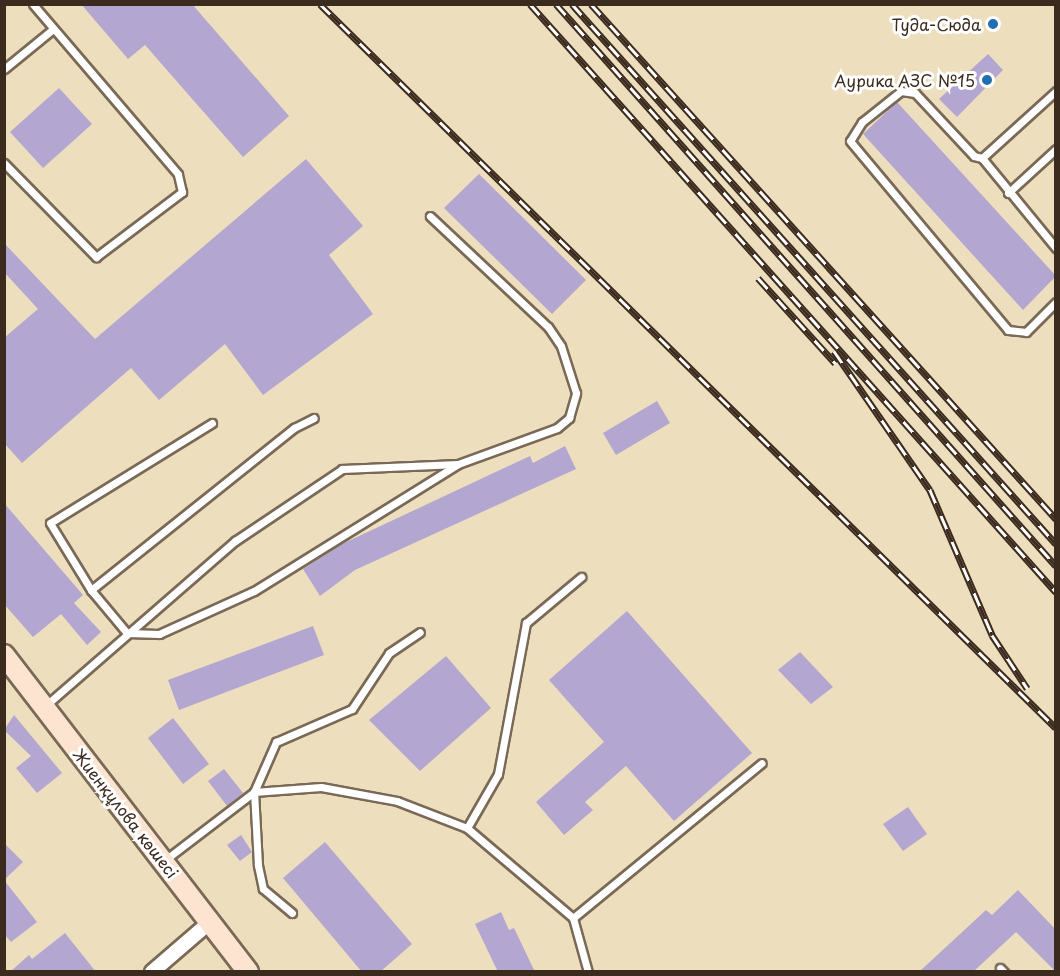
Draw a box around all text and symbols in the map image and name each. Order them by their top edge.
place label: Туда-Сюда [891,14,981,34]
marker: Туда-Сюда [986,17,1000,31]
place label: Аурика АЗС №15 [832,70,975,90]
marker: Аурика АЗС №15 [980,73,994,87]
street label: Жиенқұлова көшесі [70,745,182,881]

